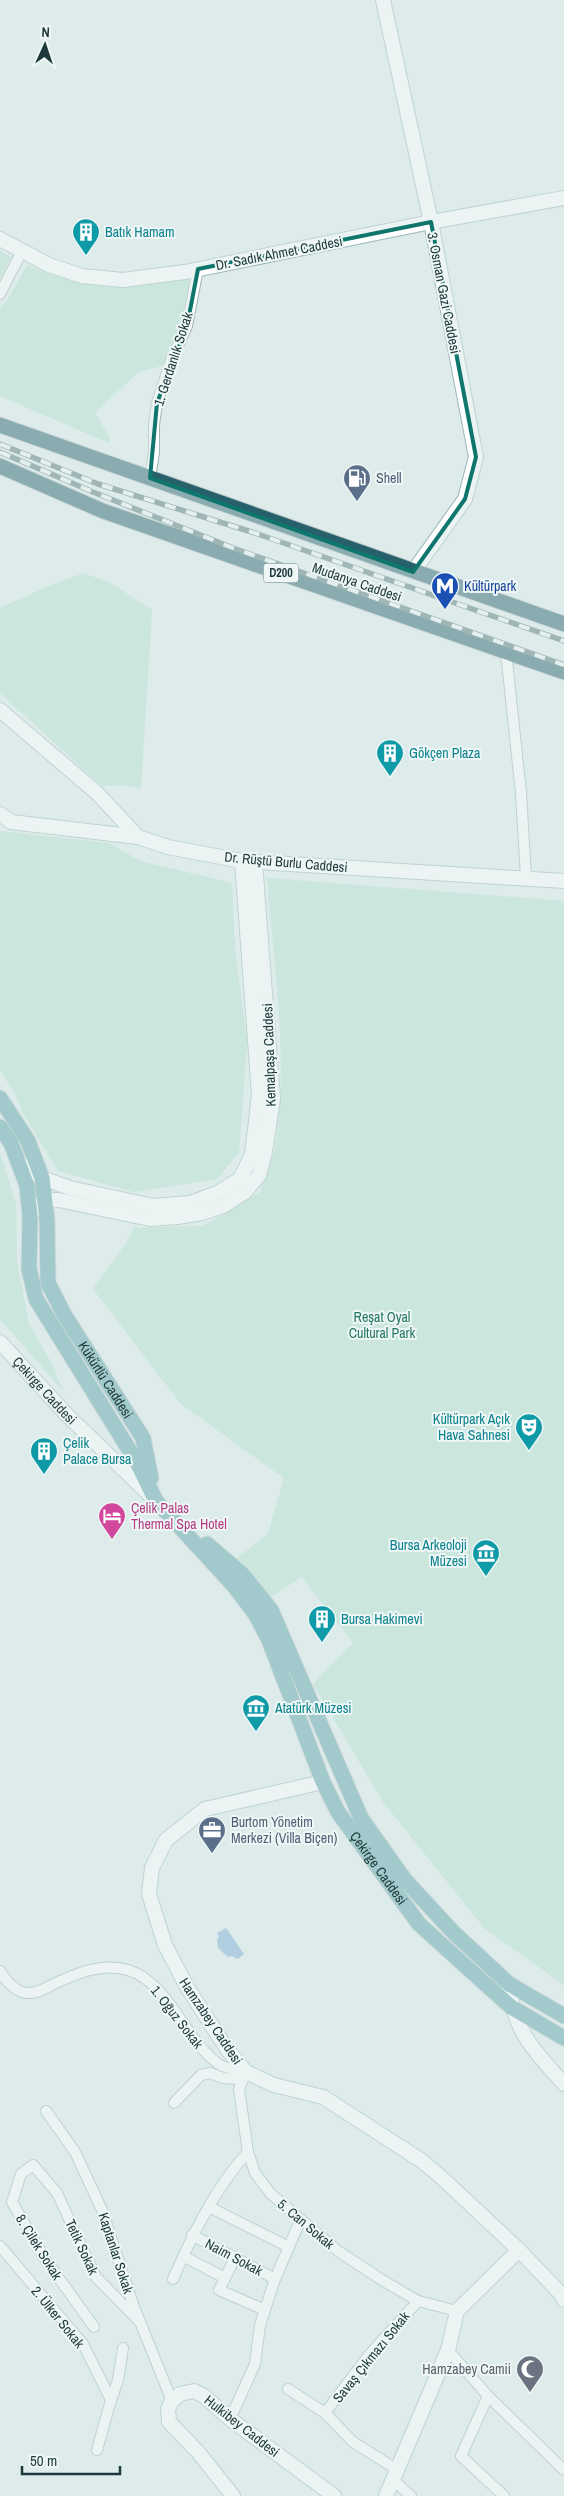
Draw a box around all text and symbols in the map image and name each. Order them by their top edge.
north arrow [20,20,70,70]
text: N [41,23,50,41]
building icon: Batık Hamam [71,217,101,256]
place label: Batık Hamam [105,223,175,241]
street label: 3. Osman Gazi Caddesi [423,231,465,355]
street label: Dr. Sadık Ahmet Caddesi [214,232,344,274]
street label: 1. Gerdanlık Sokak [149,310,197,408]
fuel station icon: Shell [342,463,372,502]
place label: Shell [376,469,402,487]
street label: Mudanya Caddesi [310,558,404,606]
road number: D200 [264,564,298,582]
metro station icon: Kültürpark [430,571,460,610]
place label: Kültürpark [464,577,517,595]
building icon: Gökçen Plaza [375,738,405,777]
place label: Gökçen Plaza [409,744,481,762]
street label: Dr. Rüştü Burlu Caddesi [224,848,348,876]
street label: Kemalpaşa Caddesi [258,1003,280,1107]
park label: Reşat Oyal Cultural Park [349,1308,415,1342]
street label: Kükürtlü Caddesi [74,1338,137,1422]
street label: Çekirge Caddesi [9,1353,80,1428]
place label: Kültürpark Açık Hava Sahnesi [433,1410,510,1444]
theatre icon: Kültürpark Açık Hava Sahnesi [514,1412,544,1451]
place label: Çelik Palace Bursa [63,1434,132,1468]
building icon: Çelik Palace Bursa [29,1436,59,1475]
place label: Çelik Palas Thermal Spa Hotel [131,1499,227,1533]
hotel icon: Çelik Palas Thermal Spa Hotel [97,1501,127,1540]
place label: Bursa Arkeoloji Müzesi [390,1536,467,1570]
museum icon: Bursa Arkeoloji Müzesi [471,1538,501,1577]
building icon: Bursa Hakimevi [307,1604,337,1643]
place label: Bursa Hakimevi [341,1610,423,1628]
museum icon: Atatürk Müzesi [241,1693,271,1732]
place label: Atatürk Müzesi [274,1699,352,1717]
place label: Burtom Yönetim Merkezi (Villa Biçen) [231,1813,338,1847]
office icon: Burtom Yönetim Merkezi (Villa Biçen) [197,1815,227,1854]
street label: Çekirge Caddesi [346,1828,411,1908]
street label: Hamzabey Caddesi [175,1974,247,2068]
street label: 1. Oğuz Sokak [147,1982,207,2052]
street label: 5. Can Sokak [274,2195,338,2253]
street label: Kaptanlar Sokak [94,2210,138,2296]
street label: 8. Çilek Sokak [12,2211,66,2283]
street label: Tetik Sokak [61,2216,103,2278]
street label: Naim Sokak [202,2234,266,2280]
street label: 2. Ülker Sokak [28,2282,89,2352]
street label: Savaş Çıkmazı Sokak [329,2308,413,2406]
mosque icon: Hamzabey Camii [515,2354,545,2393]
place label: Hamzabey Camii [422,2360,511,2378]
street label: Hulkibey Caddesi [201,2391,283,2461]
scale bar [22,2444,120,2476]
text: 50 m [30,2450,57,2471]

